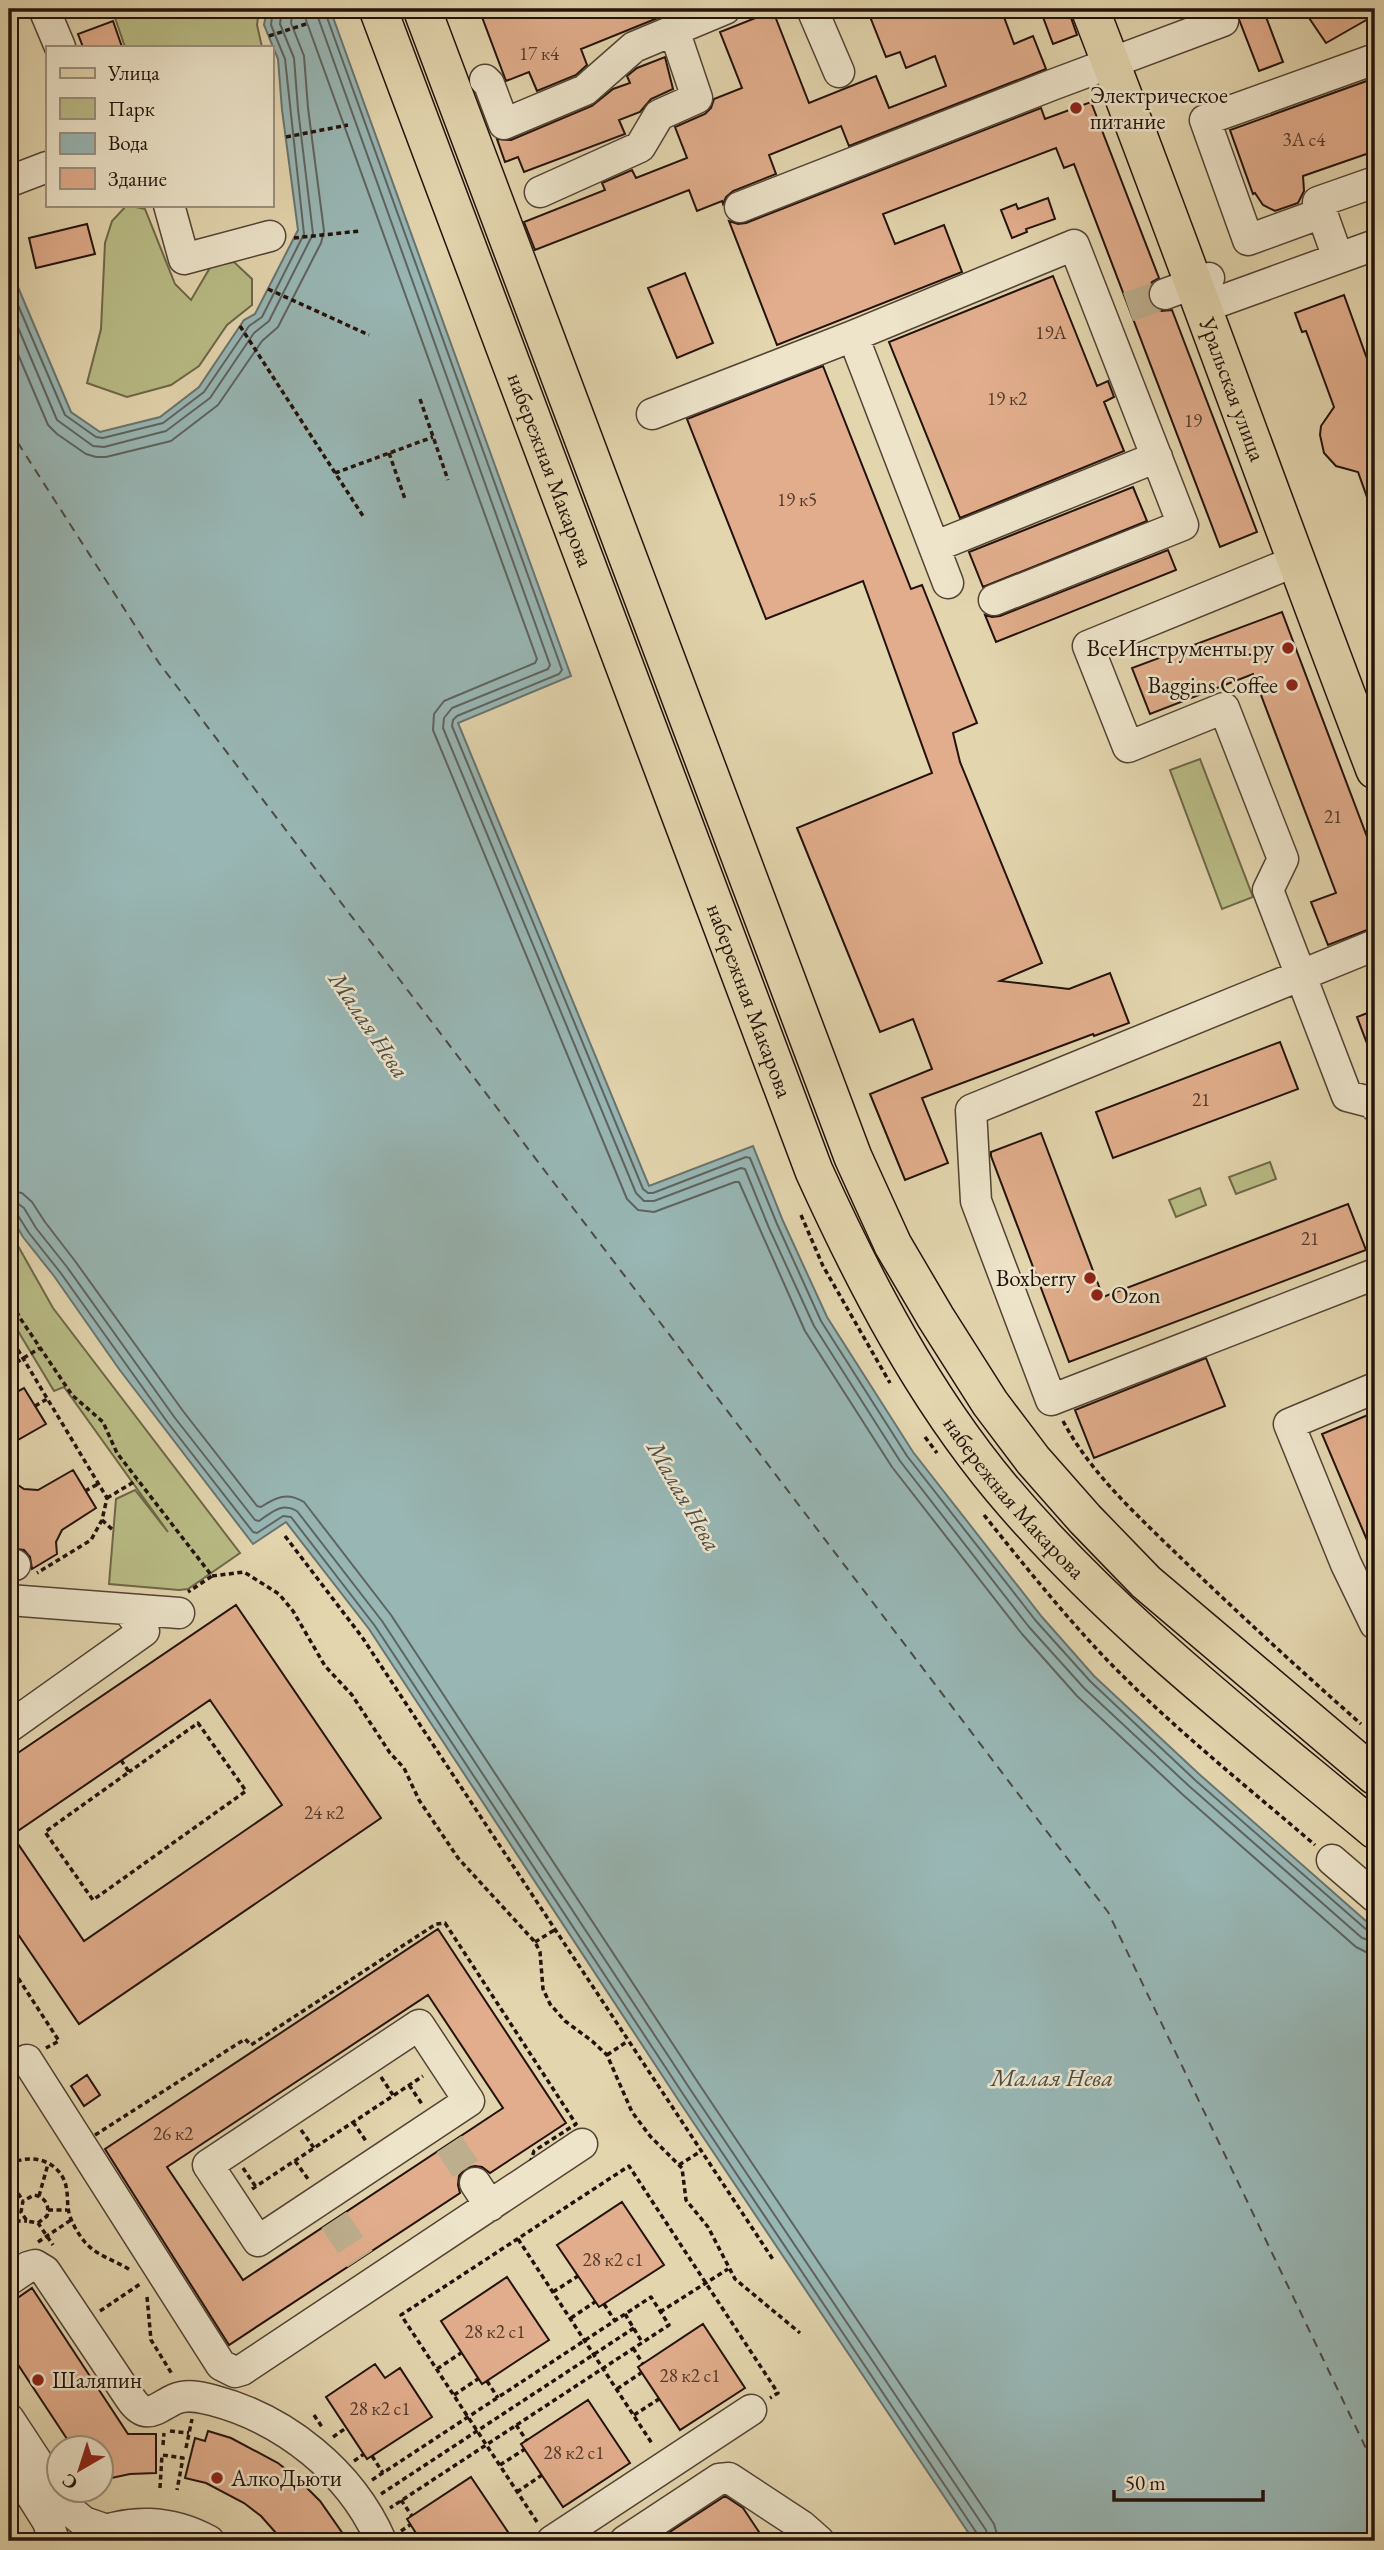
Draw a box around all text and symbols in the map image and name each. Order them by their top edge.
house number: 17 к4 [519,41,560,66]
legend [46,46,273,206]
text: Улица [107,59,160,86]
place label: Электрическое питание [1090,80,1228,136]
text: Парк [108,95,155,122]
marker: Электрическое питание [1068,100,1084,116]
house number: 3А с4 [1283,127,1326,152]
text: Вода [108,129,149,156]
text: Здание [108,165,167,192]
street label: Уральская улица [1192,312,1273,466]
house number: 19А [1035,320,1068,345]
street label: набережная Макарова [501,368,601,572]
house number: 19 к2 [987,386,1027,411]
house number: 19 [1184,408,1202,433]
house number: 19 к5 [777,487,817,512]
place label: ВсеИнструменты.ру [1086,633,1275,663]
marker: ВсеИнструменты.ру [1280,640,1296,656]
place label: Baggins Coffee [1147,670,1278,700]
marker: Baggins Coffee [1284,677,1300,693]
house number: 21 [1324,804,1342,829]
street label: набережная Макарова [700,899,800,1103]
water label: Малая Нева [321,964,417,1084]
house number: 21 [1192,1087,1210,1112]
house number: 21 [1301,1226,1319,1251]
place label: Boxberry [996,1263,1077,1293]
marker: Boxberry [1082,1270,1098,1286]
place label: Ozon [1111,1280,1161,1310]
marker: Ozon [1089,1287,1105,1303]
street label: набережная Макарова [936,1410,1092,1586]
water label: Малая Нева [639,1433,729,1557]
house number: 24 к2 [304,1800,344,1825]
water label: Малая Нева [989,2062,1113,2093]
house number: 26 к2 [153,2121,193,2146]
house number: 28 к2 с1 [583,2247,643,2272]
house number: 28 к2 с1 [465,2319,525,2344]
house number: 28 к2 с1 [660,2363,720,2388]
place label: Шаляпин [52,2365,142,2395]
marker: Шаляпин [30,2372,46,2388]
house number: 28 к2 с1 [350,2396,410,2421]
north arrow [46,2434,116,2504]
house number: 28 к2 с1 [544,2440,604,2465]
scale bar [1114,2459,1263,2503]
place label: АлкоДьюти [230,2463,342,2493]
text: С [57,2468,83,2496]
text: 50 m [1125,2469,1166,2496]
marker: АлкоДьюти [209,2470,225,2486]

